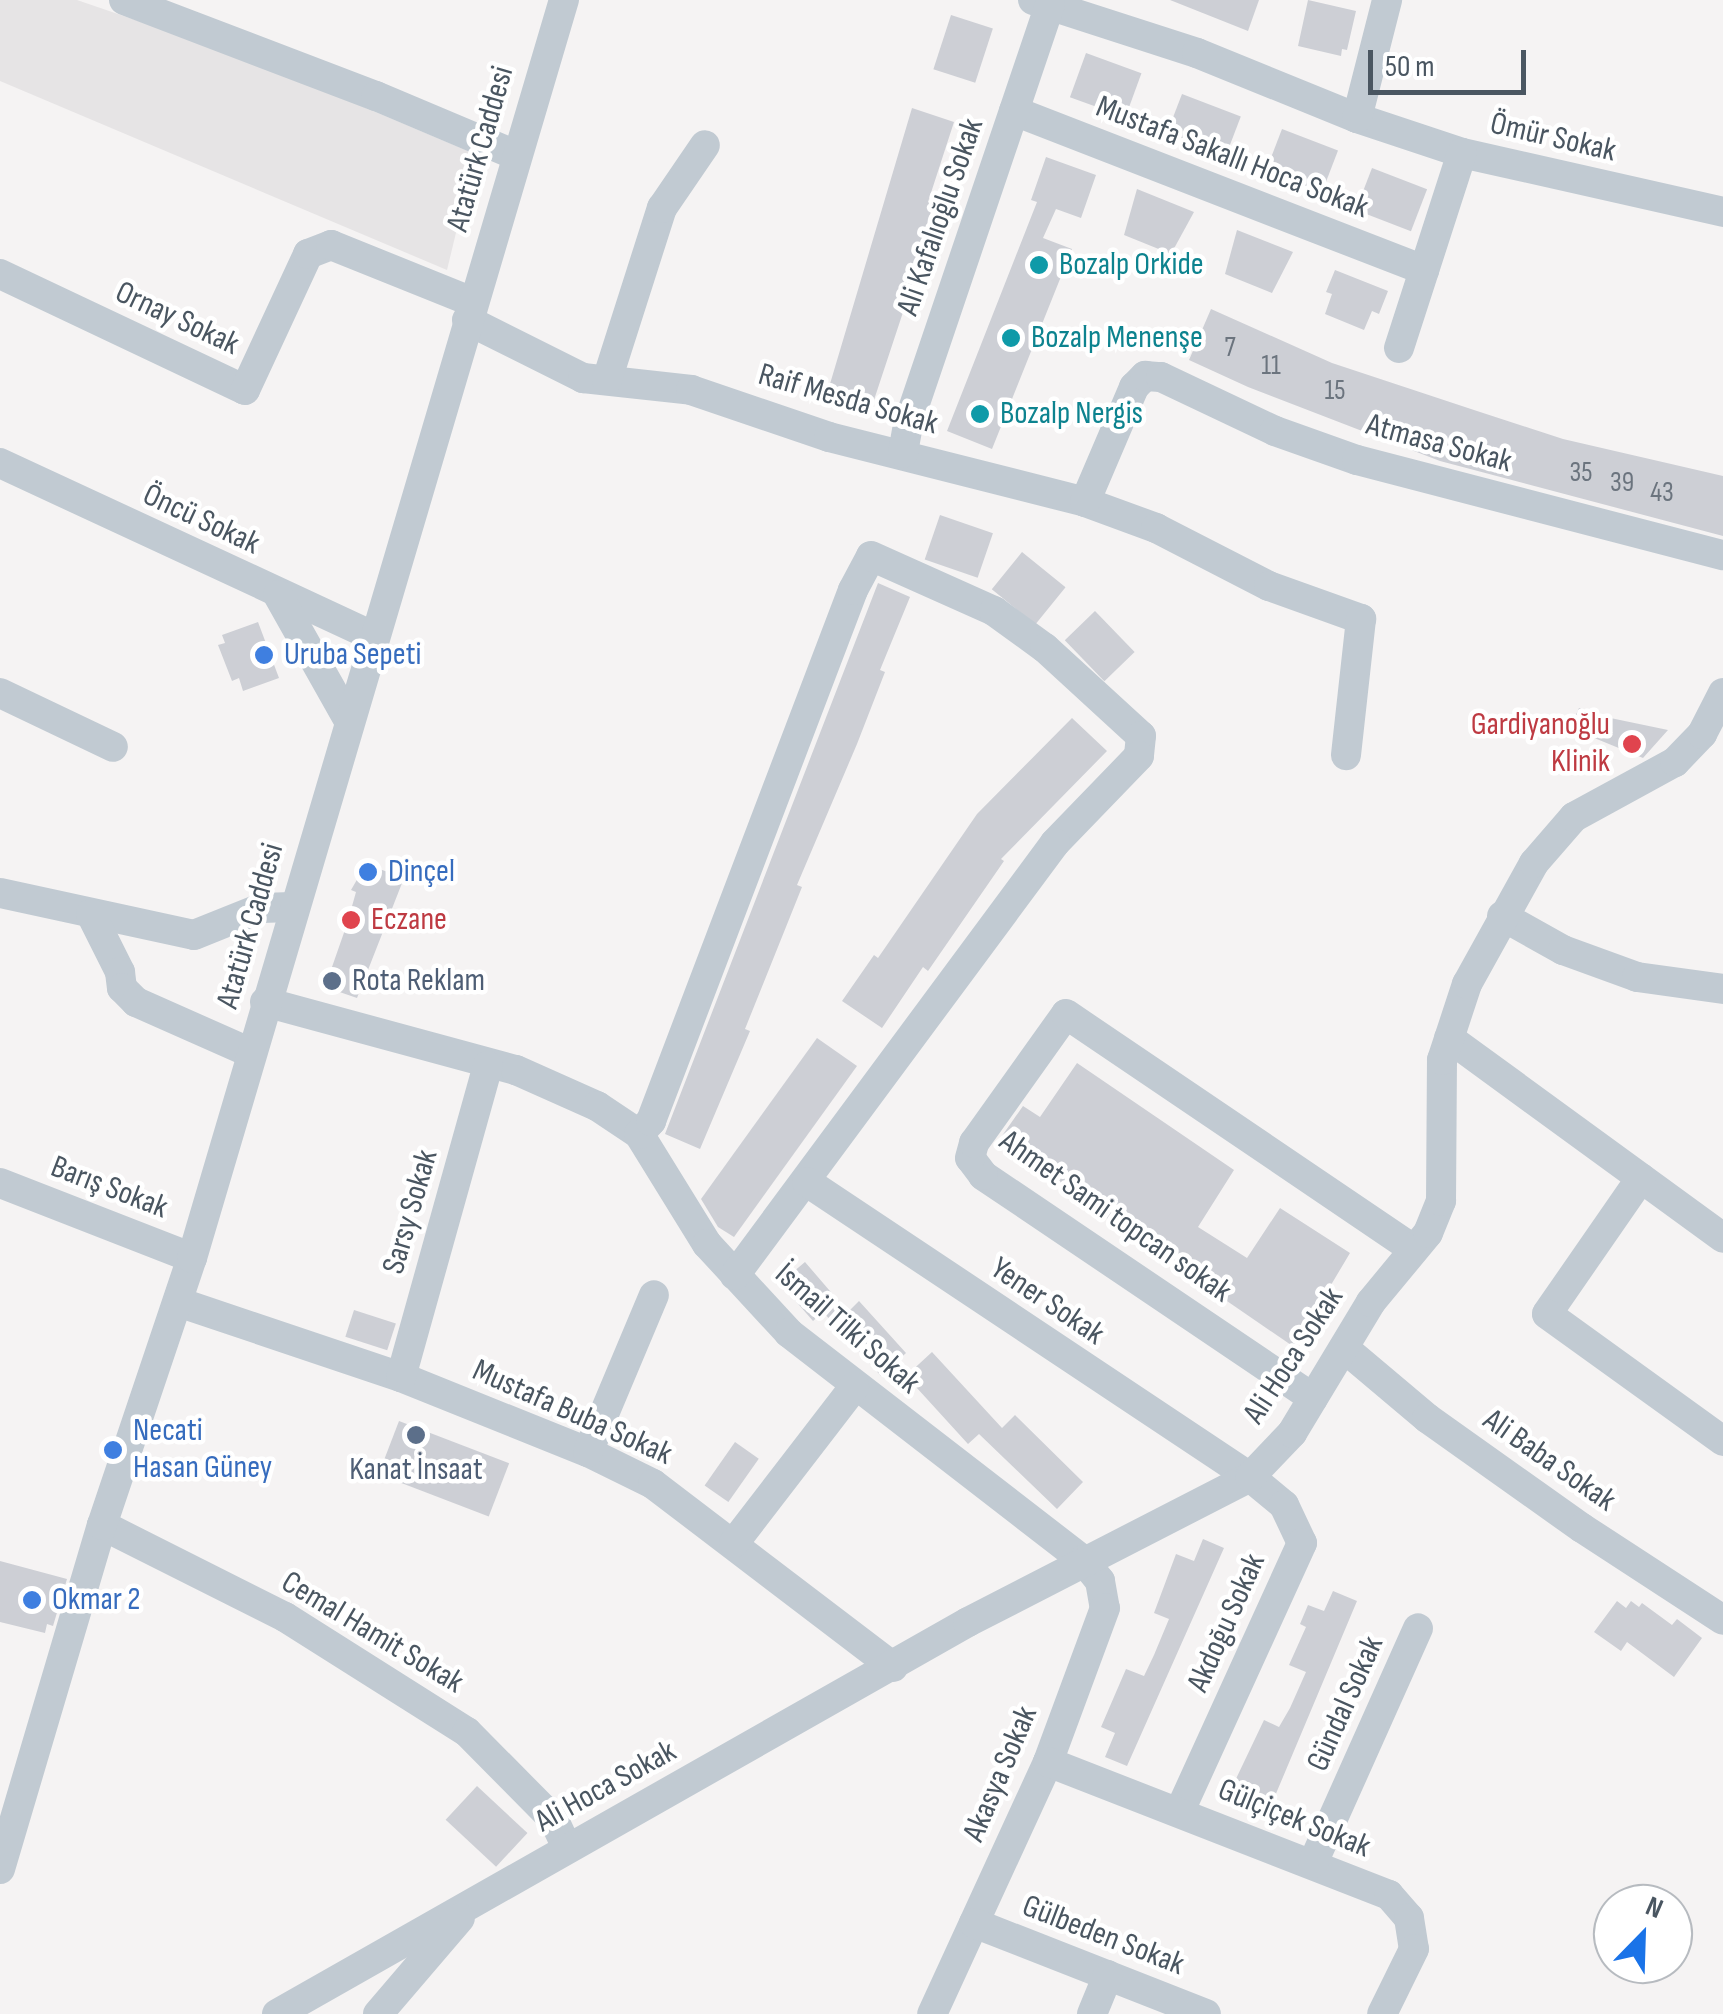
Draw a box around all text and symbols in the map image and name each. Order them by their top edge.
scale bar [1373,30,1530,92]
text: 50 m [1385,49,1434,85]
street label: Atatürk Caddesi [439,62,523,236]
street label: Mustafa Sakallı Hoca Sokak [1090,88,1374,228]
street label: Ömür Sokak [1486,105,1620,171]
street label: Ali Kafalıoğlu Sokak [889,114,993,320]
place label: Bozalp Orkide [1059,246,1204,284]
marker: Bozalp Orkide [1028,254,1050,276]
street label: Ornay Sokak [109,274,245,364]
place label: Bozalp Menenşe [1031,319,1203,357]
marker: Bozalp Menenşe [1000,327,1022,349]
house number: 7 [1224,331,1236,365]
house number: 11 [1261,349,1281,383]
street label: Raif Mesda Sokak [754,356,942,444]
house number: 15 [1324,374,1346,408]
place label: Bozalp Nergis [1000,395,1143,433]
marker: Bozalp Nergis [969,403,991,425]
street label: Atmasa Sokak [1362,406,1516,482]
house number: 35 [1570,456,1592,490]
house number: 39 [1610,466,1634,500]
street label: Öncü Sokak [136,476,266,564]
house number: 43 [1650,476,1674,510]
place label: Uruba Sepeti [284,636,421,674]
marker: Uruba Sepeti [253,644,275,666]
place label: Gardiyanoğlu Klinik [1471,707,1610,782]
marker: Gardiyanoğlu Klinik [1619,731,1645,757]
street label: Atatürk Caddesi [209,839,293,1013]
place label: Dinçel [388,853,455,891]
marker: Dinçel [357,861,379,883]
place label: Eczane [371,901,447,939]
marker: Eczane [340,909,362,931]
place label: Rota Reklam [352,962,485,1000]
marker: Rota Reklam [321,970,343,992]
street label: Ahmet Sami topcan sokak [992,1123,1238,1311]
street label: Sarsy Sokak [375,1146,447,1278]
street label: Barış Sokak [45,1148,173,1228]
street label: Yener Sokak [983,1250,1111,1354]
street label: İsmail Tilki Sokak [767,1256,927,1402]
street label: Ali Hoca Sokak [1236,1281,1352,1431]
street label: Mustafa Buba Sokak [466,1352,678,1474]
street label: Ali Baba Sokak [1475,1401,1623,1521]
place label: Necati Hasan Güney [133,1413,272,1488]
marker: Kanat İnsaat [405,1424,427,1446]
marker: Necati Hasan Güney [102,1439,124,1461]
place label: Kanat İnsaat [349,1451,483,1489]
street label: Akdoğu Sokak [1179,1548,1275,1698]
street label: Cemal Hamit Sokak [274,1564,470,1702]
place label: Okmar 2 [52,1581,140,1619]
marker: Okmar 2 [21,1589,43,1611]
street label: Gündal Sokak [1299,1631,1393,1777]
street label: Akasya Sokak [955,1701,1047,1847]
street label: Ali Hoca Sokak [529,1733,683,1841]
street label: Gülçiçek Sokak [1212,1771,1376,1867]
north arrow [1593,1884,1693,1984]
street label: Gülbeden Sokak [1017,1888,1189,1984]
text: N [1641,1890,1667,1926]

